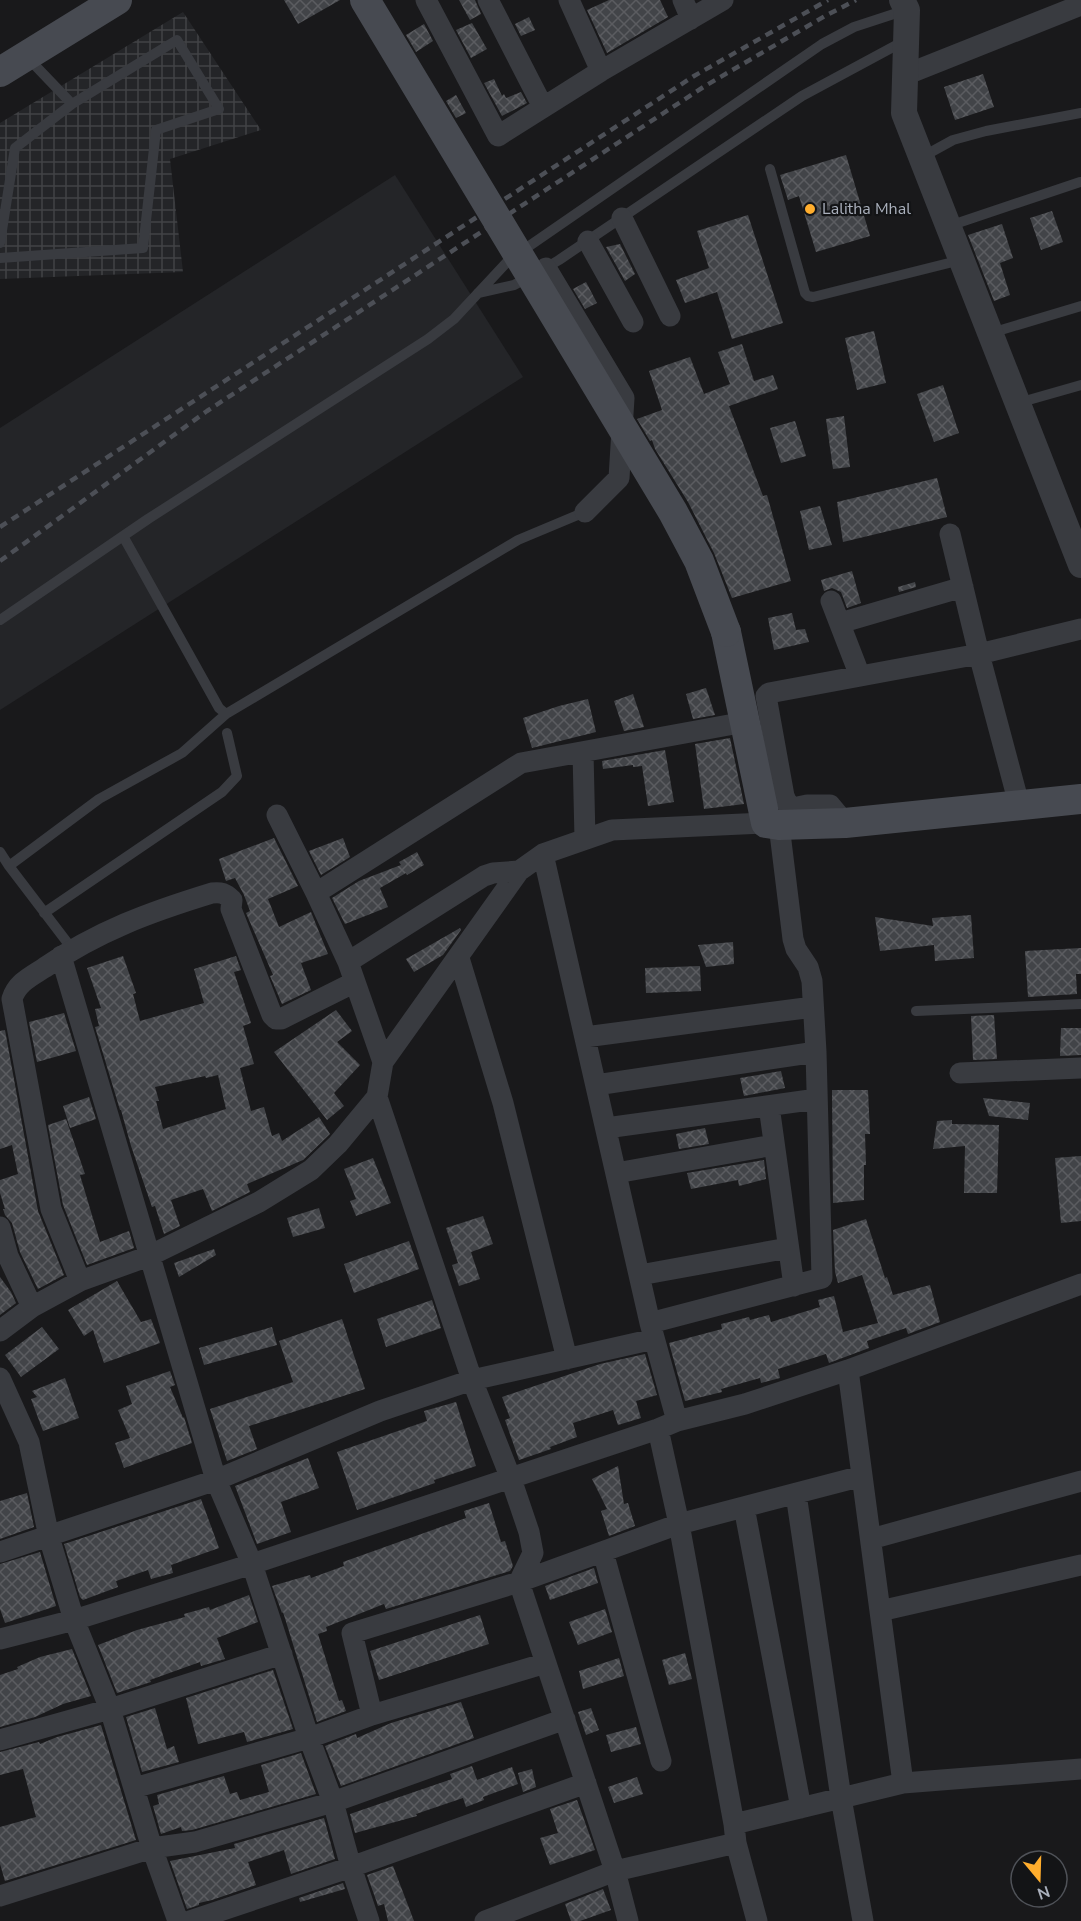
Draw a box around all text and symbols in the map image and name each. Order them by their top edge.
place label: Lalitha Mhal [822,198,911,220]
marker: Lalitha Mhal [803,202,817,216]
north arrow [1009,1849,1069,1909]
text: N [1034,1880,1053,1905]

